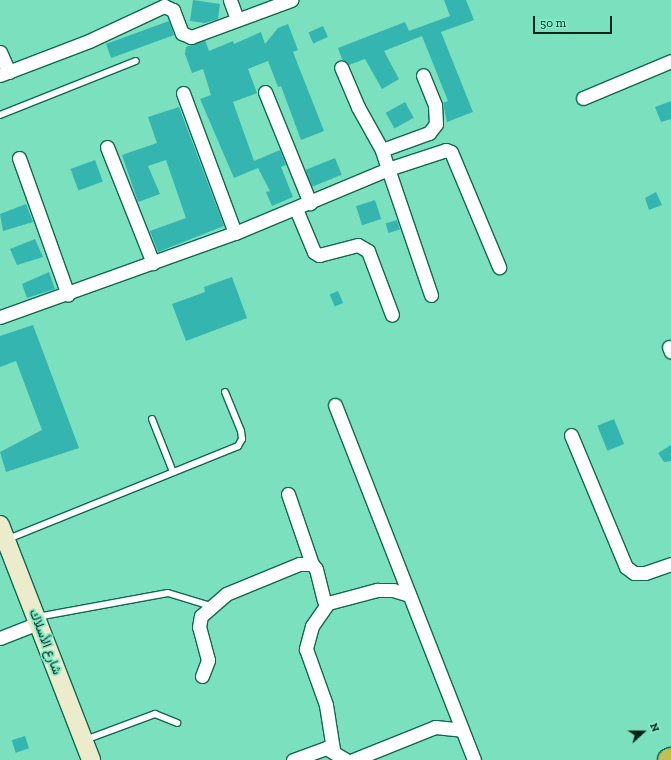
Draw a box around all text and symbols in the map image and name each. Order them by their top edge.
scale bar [535,8,614,34]
text: 50 m [540,16,566,30]
street label: شارع الأسلاك [25,607,65,677]
north arrow [623,712,663,752]
text: N [647,721,662,734]

